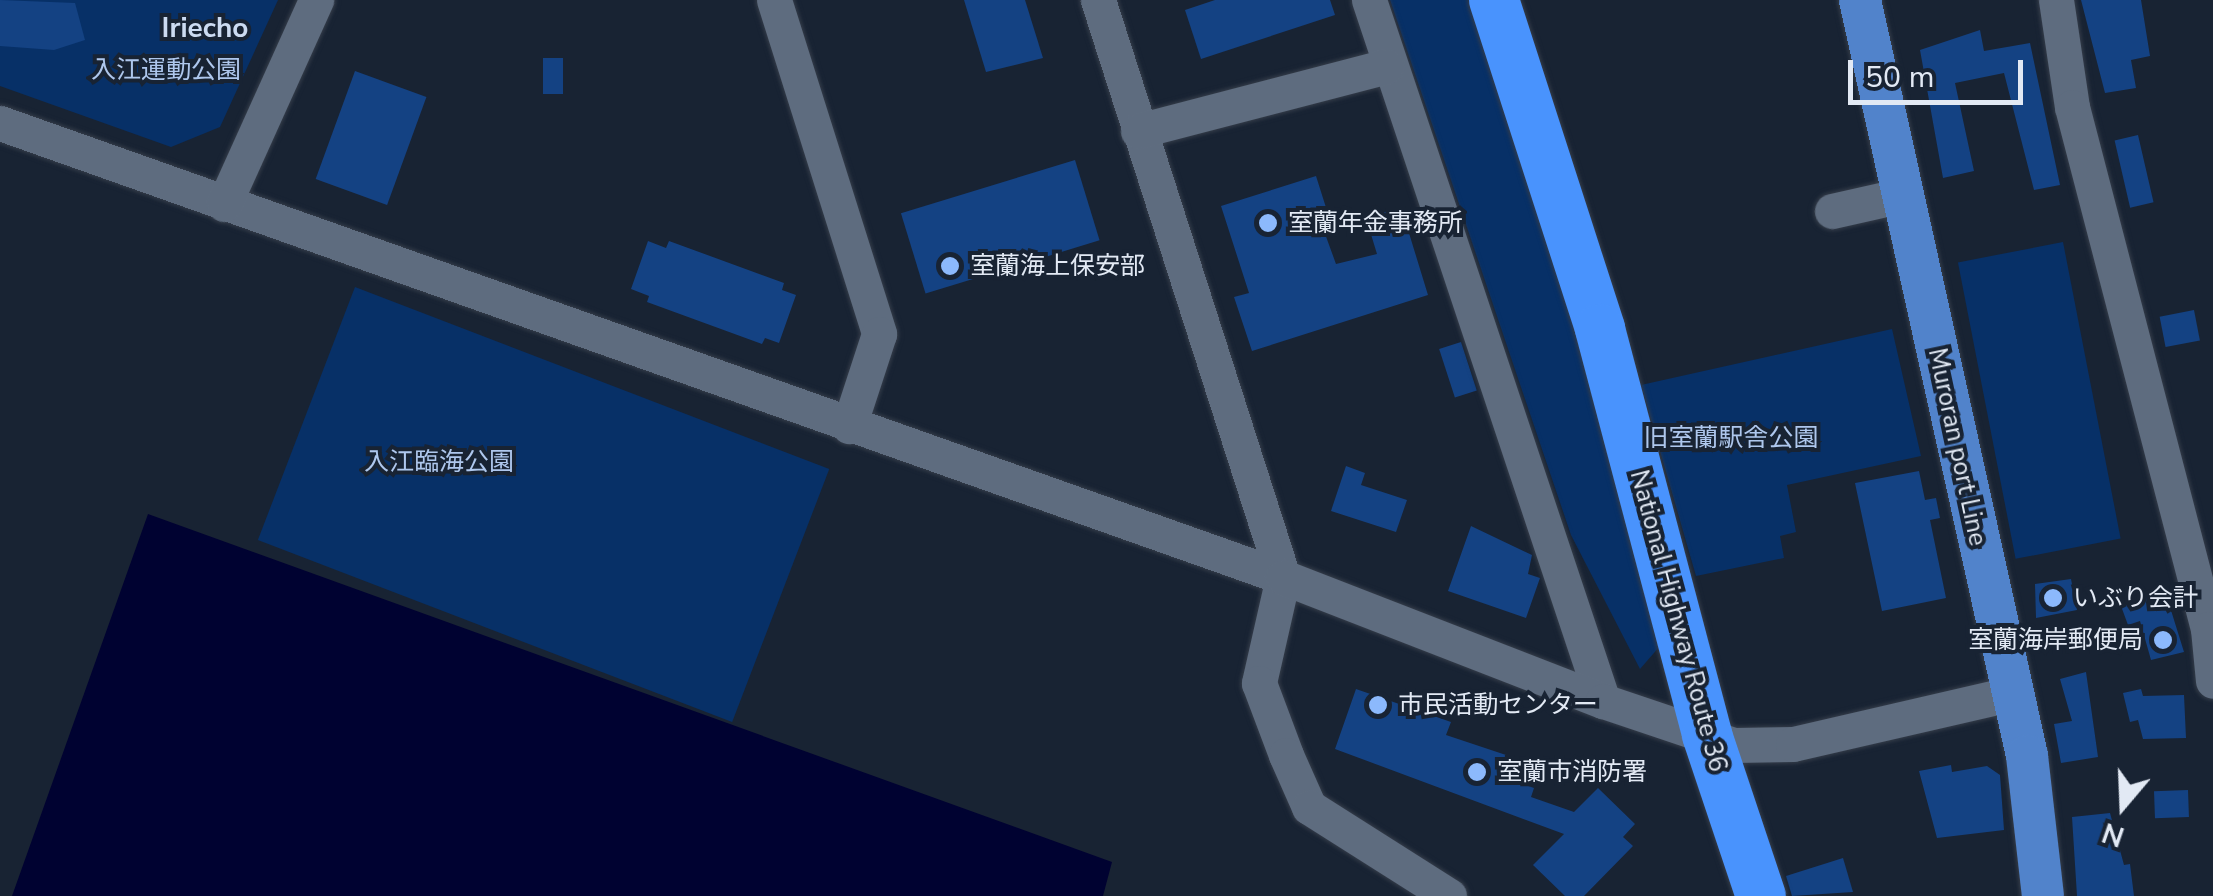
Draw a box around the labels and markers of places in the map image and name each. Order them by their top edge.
place label: 室蘭年金事務所 [1288,208,1463,238]
marker: 室蘭年金事務所 [1257,212,1279,234]
place label: 室蘭海上保安部 [970,251,1145,281]
marker: 室蘭海上保安部 [939,255,961,277]
place label: いぶり会計 [2073,583,2198,613]
marker: いぶり会計 [2042,587,2064,609]
place label: 室蘭海岸郵便局 [1968,625,2143,655]
marker: 室蘭海岸郵便局 [2152,629,2174,651]
place label: 市民活動センター [1398,690,1598,720]
marker: 市民活動センター [1367,694,1389,716]
place label: 室蘭市消防署 [1497,757,1647,787]
marker: 室蘭市消防署 [1466,761,1488,783]

